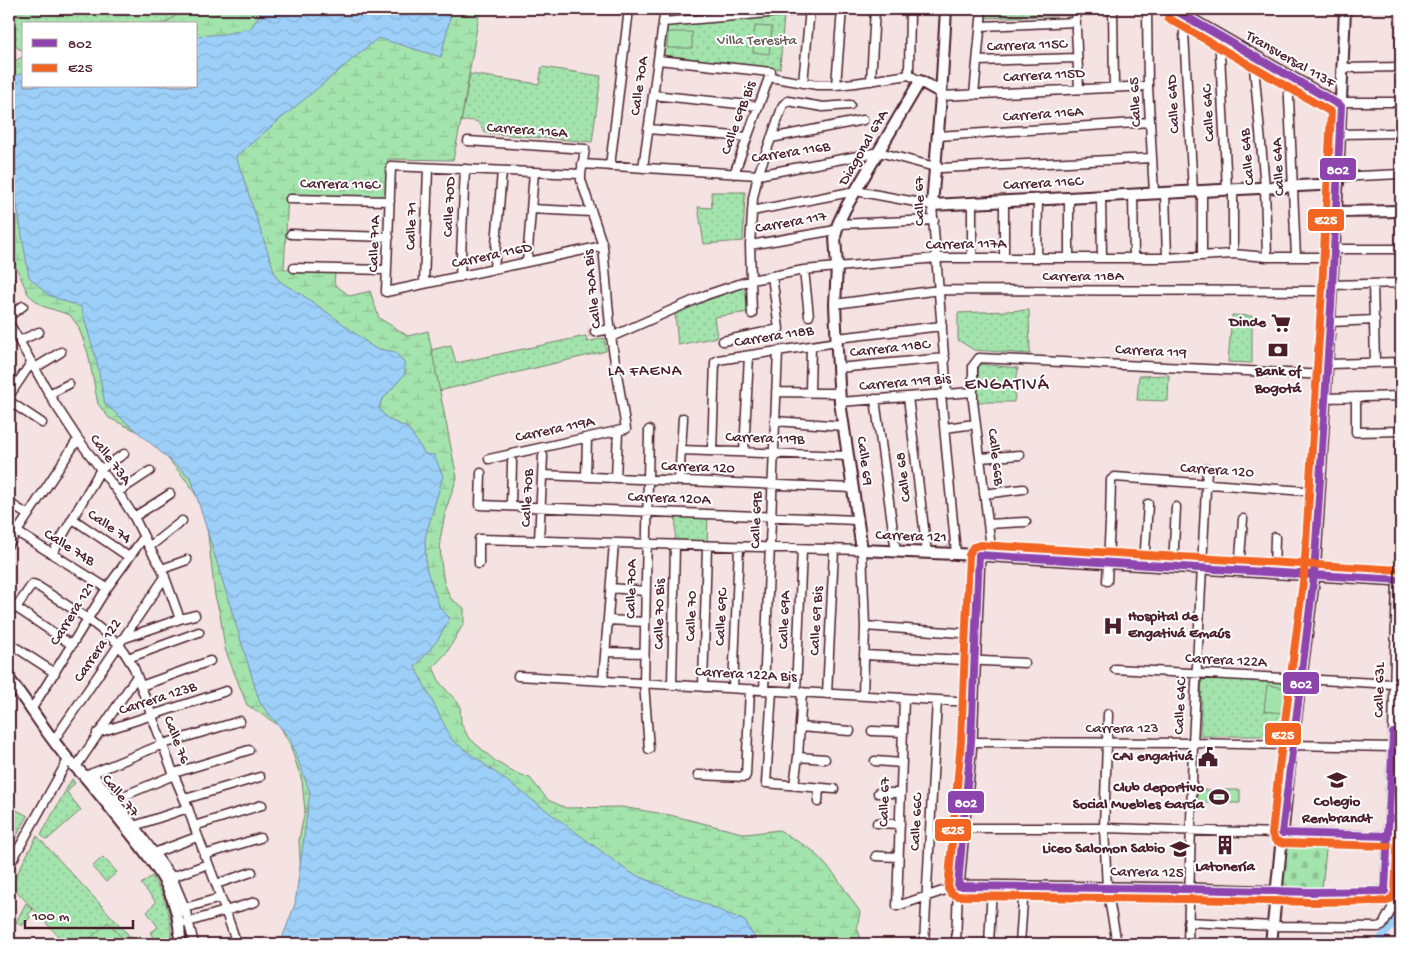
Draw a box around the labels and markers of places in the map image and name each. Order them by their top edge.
supermarket icon: Dinde [1270,312,1292,334]
place label: Dinde [1227,314,1267,332]
bank icon: Bank of Bogotá [1267,339,1289,361]
place label: Bank of Bogotá [1254,363,1302,398]
place label: Hospital de Engativá Emaús [1128,608,1232,643]
hospital icon: Hospital de Engativá Emaús [1102,615,1124,637]
public building icon: CAI engativá [1197,746,1219,768]
place label: CAI engativá [1112,748,1194,766]
school or university icon: Colegio Rembrandt [1326,769,1348,791]
place label: Club deportivo Social Muebles García [1073,779,1205,814]
sports icon: Club deportivo Social Muebles García [1208,786,1230,808]
place label: Colegio Rembrandt [1301,793,1374,828]
building icon: Latonería [1214,834,1236,856]
school or university icon: Liceo Salomon Sabio [1169,838,1191,860]
place label: Liceo Salomon Sabio [1042,840,1165,858]
place label: Latonería [1195,858,1255,876]

